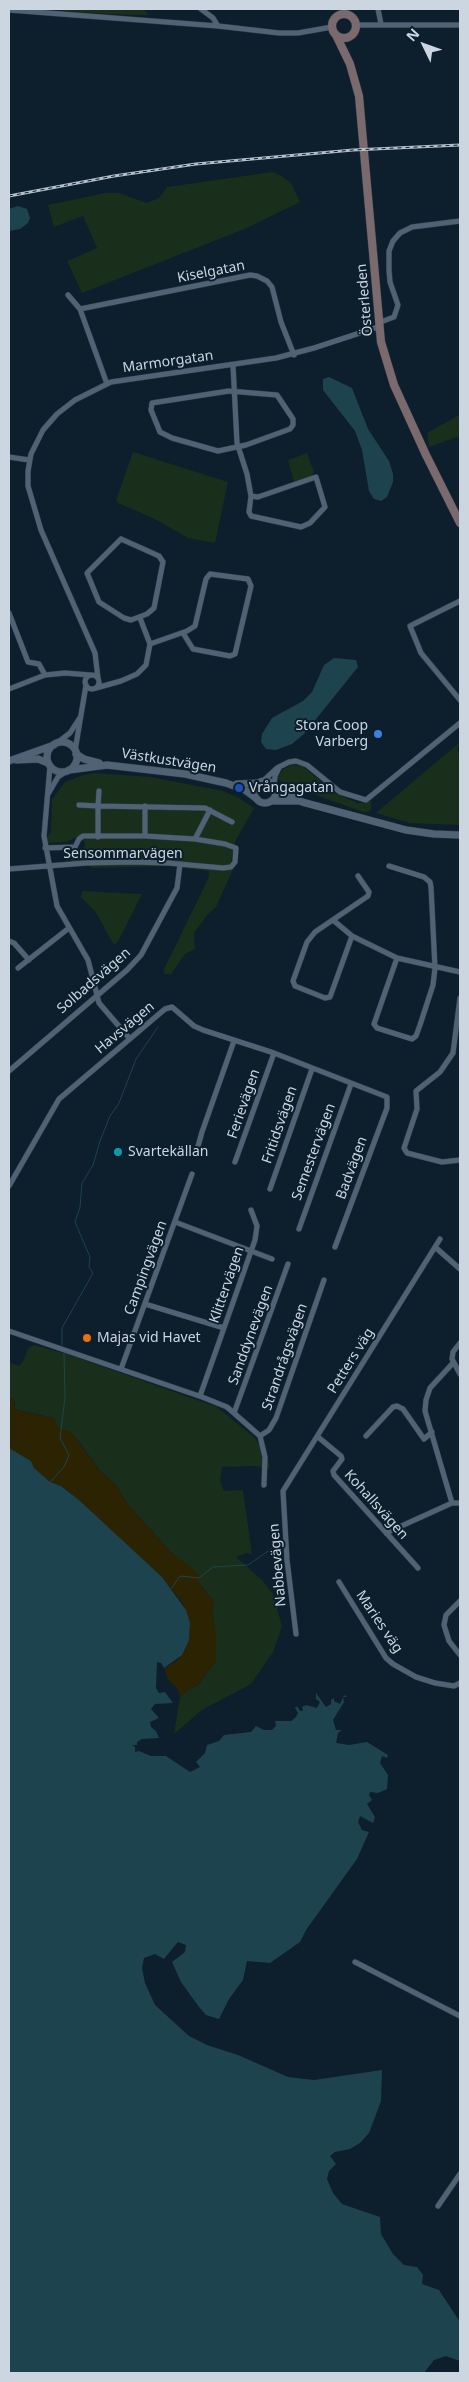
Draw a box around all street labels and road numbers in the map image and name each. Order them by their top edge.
street label: Kiselgatan [176,257,246,287]
street label: Österleden [353,263,377,337]
street label: Marmorgatan [121,347,215,377]
street label: Västkustvägen [120,745,218,777]
street label: Sensommarvägen [63,846,183,862]
street label: Solbadsvägen [54,945,134,1017]
street label: Havsvägen [92,998,158,1058]
street label: Ferievägen [224,1067,264,1141]
street label: Fritidsvägen [259,1084,301,1166]
street label: Semestervägen [289,1101,339,1203]
street label: Badvägen [333,1134,371,1202]
street label: Campingvägen [121,1218,171,1318]
street label: Klittervägen [206,1245,248,1325]
street label: Sanddynevägen [225,1283,277,1387]
street label: Strandrågsvägen [259,1301,311,1413]
street label: Petters väg [324,1325,378,1397]
street label: Kohallsvägen [340,1467,412,1543]
street label: Nabbevägen [266,1523,290,1607]
street label: Maries väg [352,1588,406,1656]

